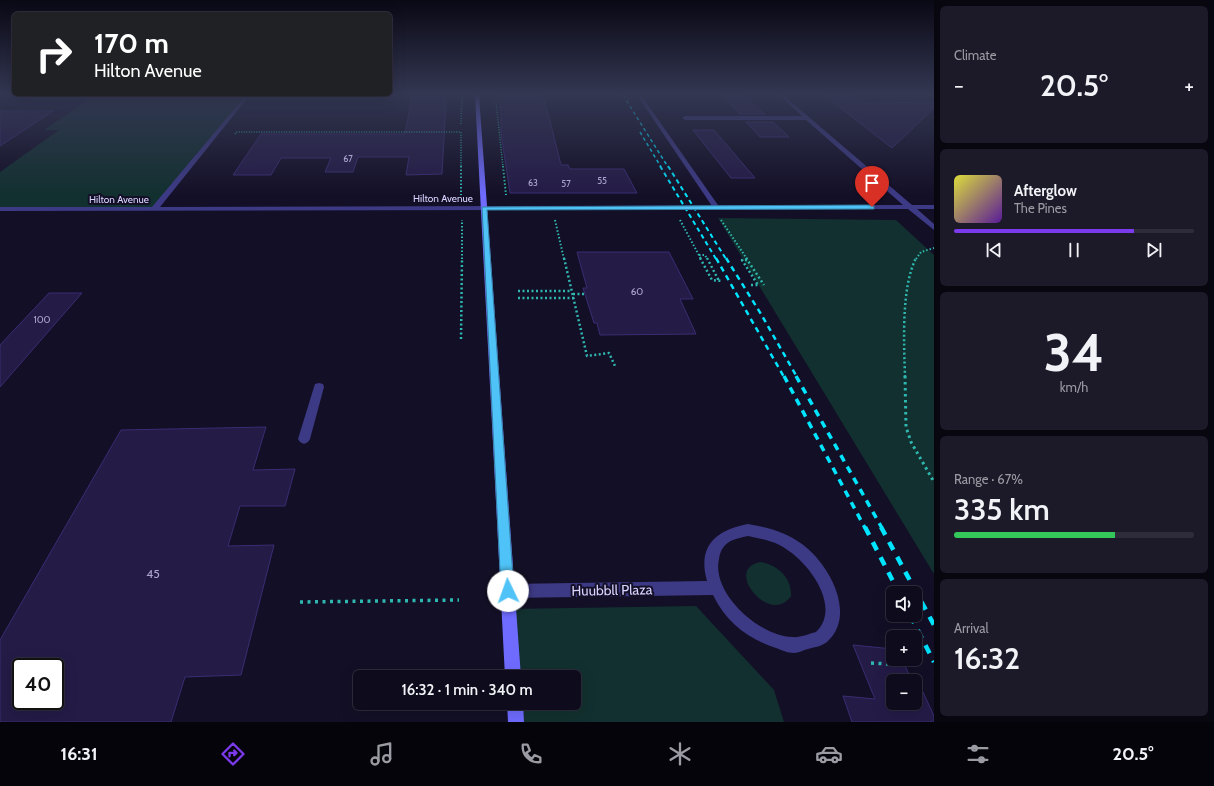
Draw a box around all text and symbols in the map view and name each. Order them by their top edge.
text: 170 m [94,26,169,60]
icon: right [28,28,80,80]
text: Climate [954,47,996,63]
text: Hilton Avenue [94,60,202,82]
text: 20.5° [1040,67,1108,104]
text: − [954,72,964,99]
text: + [1184,72,1194,99]
house number: 67 [343,153,353,164]
pin [855,166,889,207]
icon: arrive [861,172,883,194]
house number: 55 [597,175,607,186]
house number: 63 [528,177,538,188]
house number: 57 [561,178,571,189]
text: Afterglow [1014,182,1077,200]
street label: Hilton Avenue [413,192,473,205]
street label: Hilton Avenue [89,193,149,206]
text: The Pines [1014,200,1067,216]
icon: previous [983,239,1005,261]
icon: pause [1063,239,1085,261]
icon: next [1143,239,1165,261]
house number: 60 [631,285,643,298]
house number: 100 [33,313,51,326]
text: 34 [1044,321,1104,384]
text: km/h [1060,379,1088,395]
text: Range · 67% [954,471,1023,487]
text: 335 km [954,491,1050,528]
house number: 45 [146,566,160,581]
position arrow [487,570,529,612]
street label: Huubbll Plaza [571,580,653,600]
map controls [886,586,922,710]
button: sound [886,586,922,622]
text: Arrival [954,620,989,636]
button: + [886,630,922,666]
text: 16:32 [954,640,1020,677]
speed limit sign: 40 [12,658,64,710]
button: − [886,674,922,710]
text: 16:32 · 1 min · 340 m [401,681,533,699]
icon: directions [219,740,247,768]
icon: music [368,740,396,768]
icon: phone [517,740,545,768]
icon: climate [666,740,694,768]
icon: car [815,740,843,768]
icon: filters [964,740,992,768]
text: 16:31 [60,743,98,765]
text: 20.5° [1112,743,1153,765]

